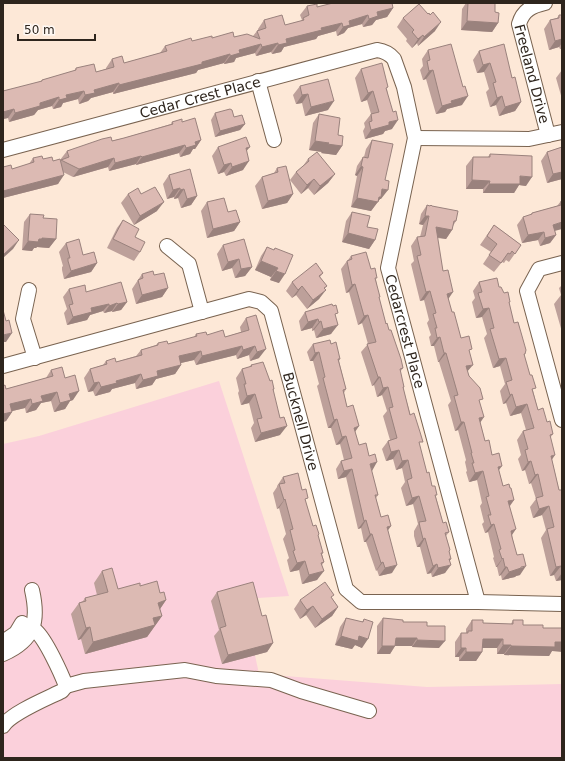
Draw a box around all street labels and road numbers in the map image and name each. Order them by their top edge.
street label: Freeland Drive [511,23,553,125]
street label: Cedar Crest Place [138,73,262,121]
street label: Cedarcrest Place [382,272,428,390]
street label: Bucknell Drive [280,370,322,472]

